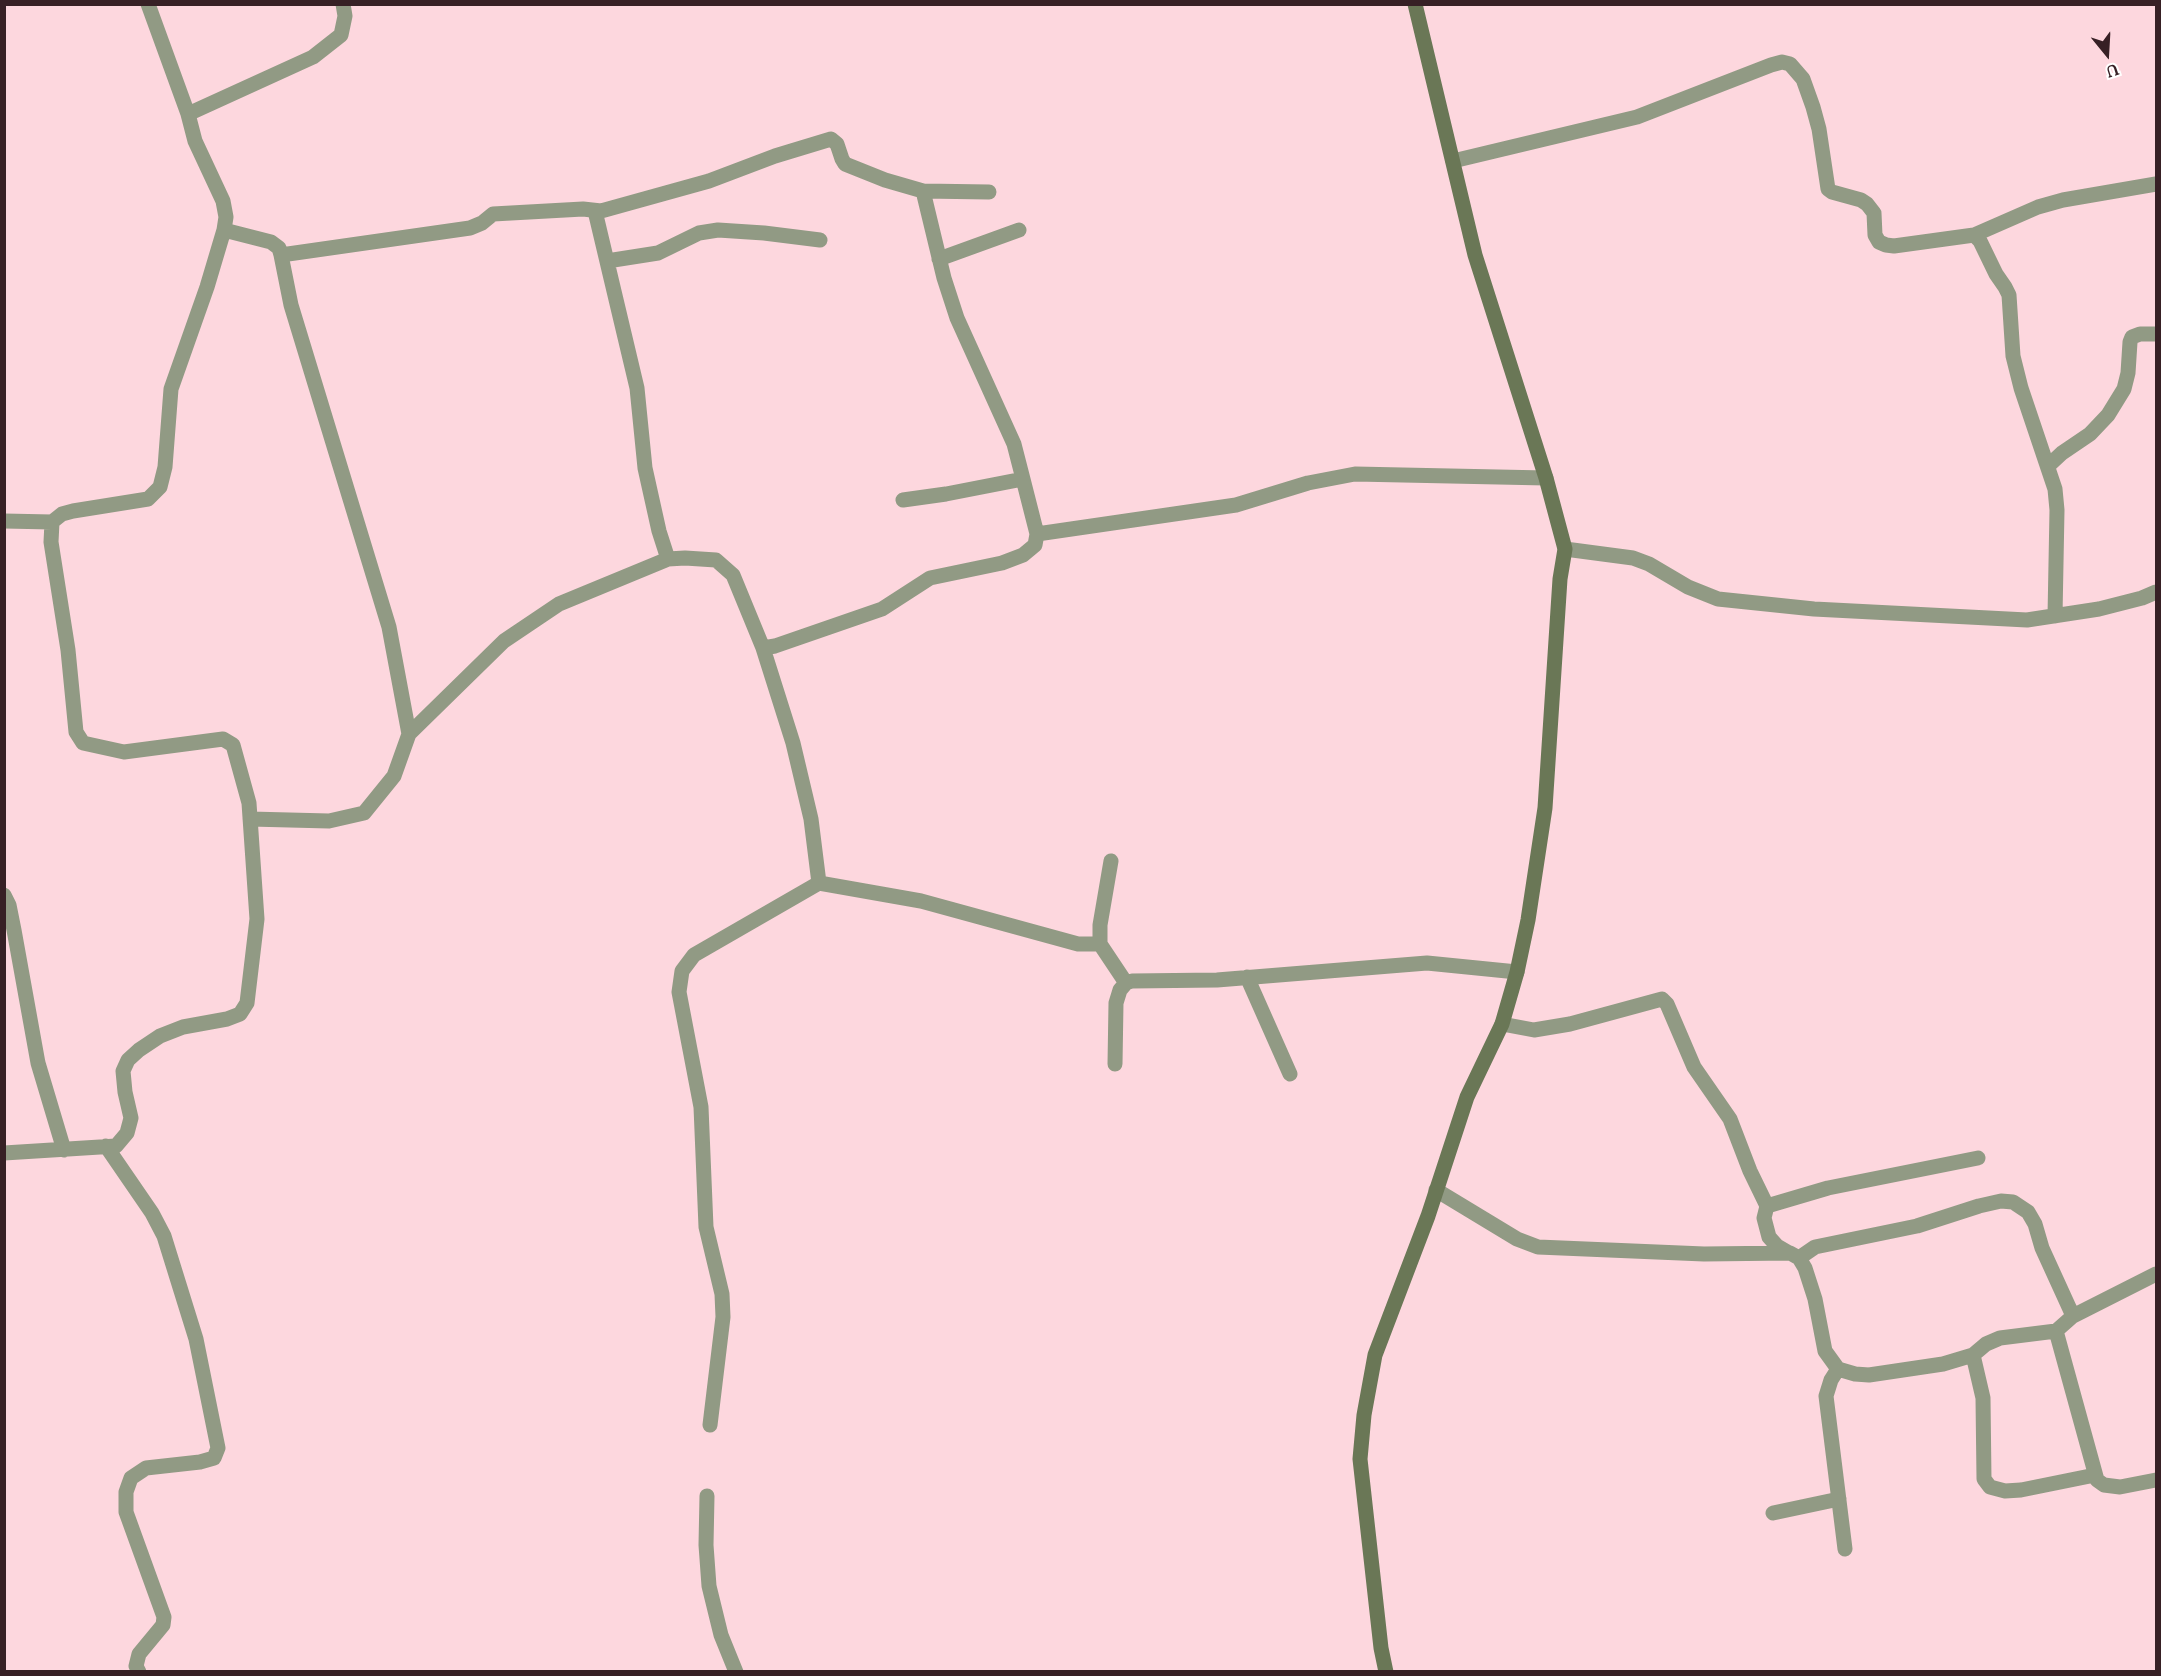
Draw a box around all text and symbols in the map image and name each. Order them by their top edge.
north arrow [2077,24,2137,84]
text: U [2104,60,2121,83]

